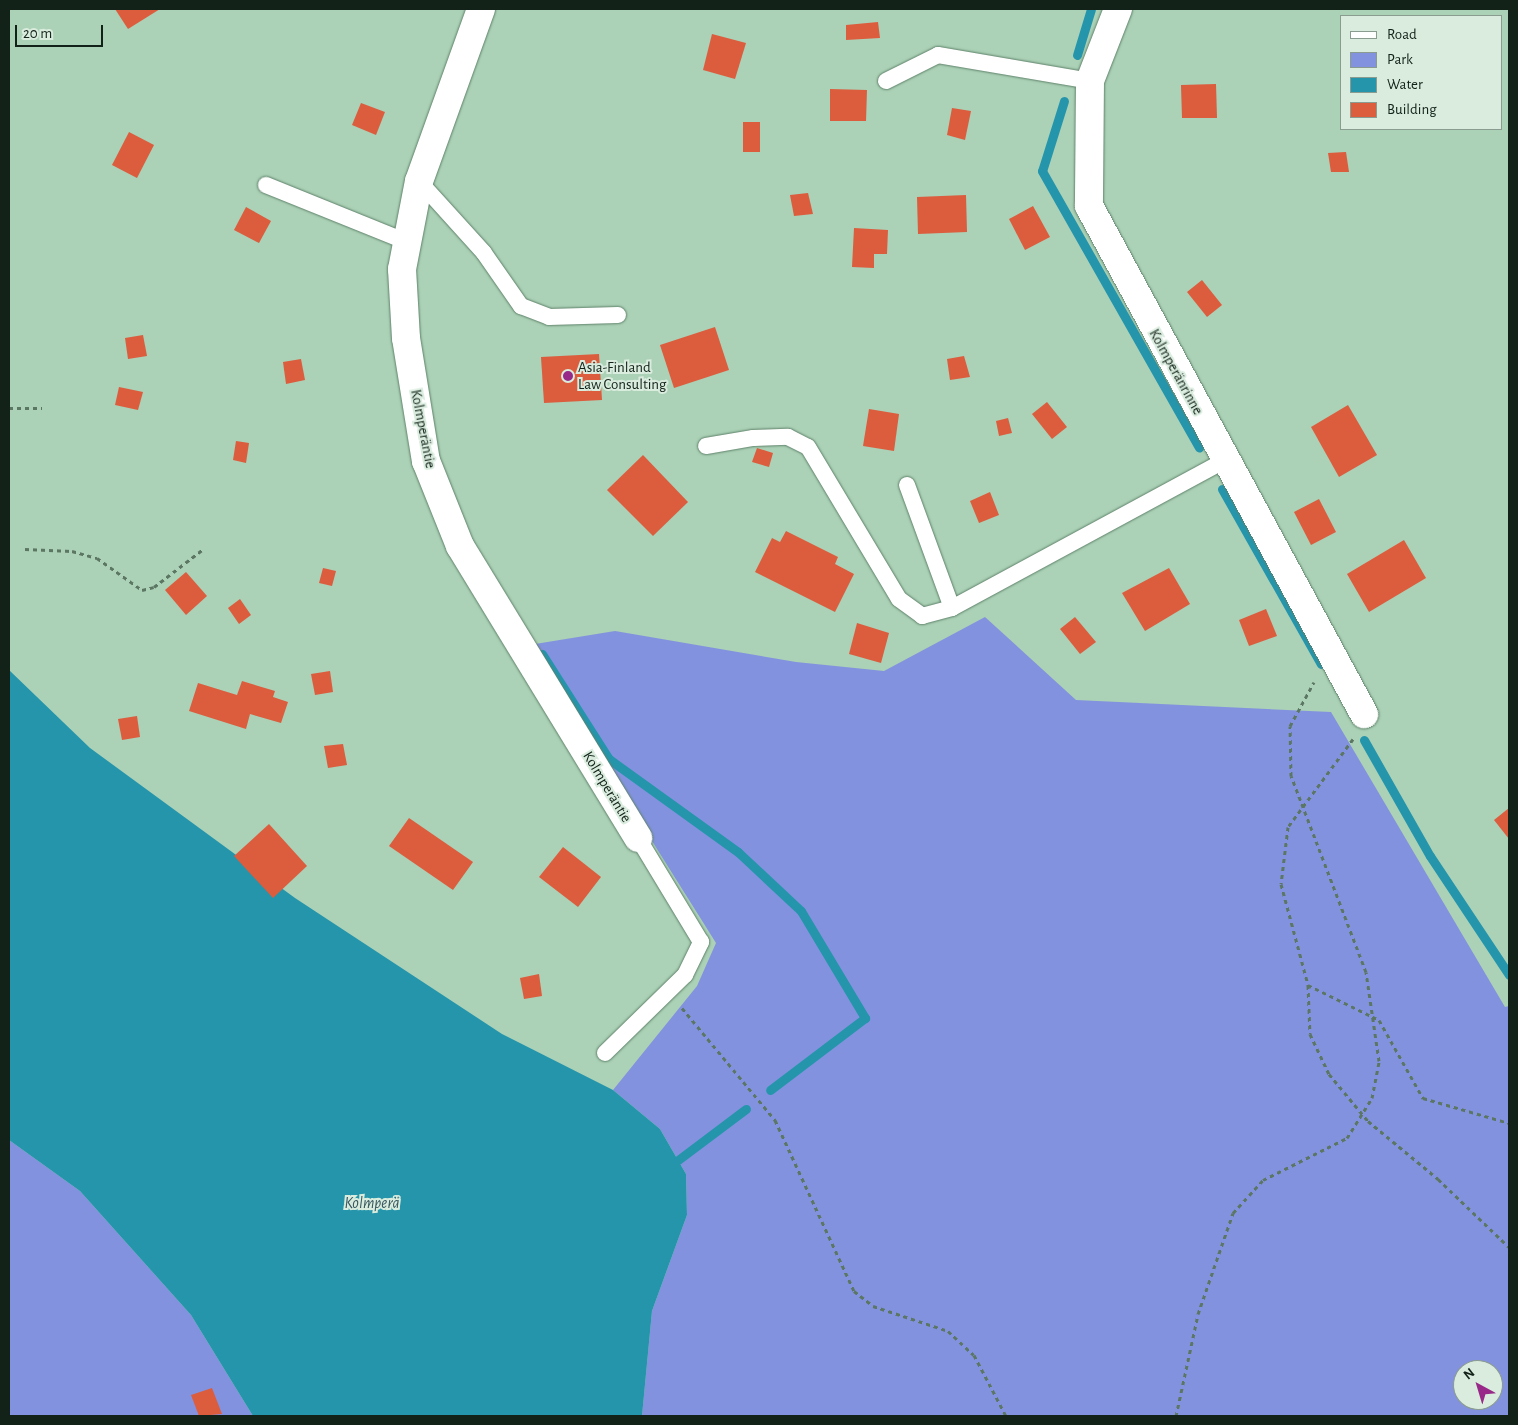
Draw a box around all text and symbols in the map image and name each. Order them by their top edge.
scale bar [18,15,105,47]
legend [1340,15,1503,130]
text: 20 m [23,26,52,41]
text: Road [1387,27,1417,42]
text: Park [1387,52,1413,67]
text: Water [1387,77,1423,92]
text: Building [1387,102,1437,117]
street label: Kolmperänrinne [1145,326,1207,418]
place label: Asia-Finland Law Consulting [578,358,666,393]
marker: Asia-Finland Law Consulting [562,370,574,382]
street label: Kolmperäntie [407,388,439,470]
street label: Kolmperäntie [579,748,635,826]
water label: Kolmperä [344,1193,400,1213]
north arrow [1453,1360,1503,1410]
text: N [1461,1366,1477,1383]

